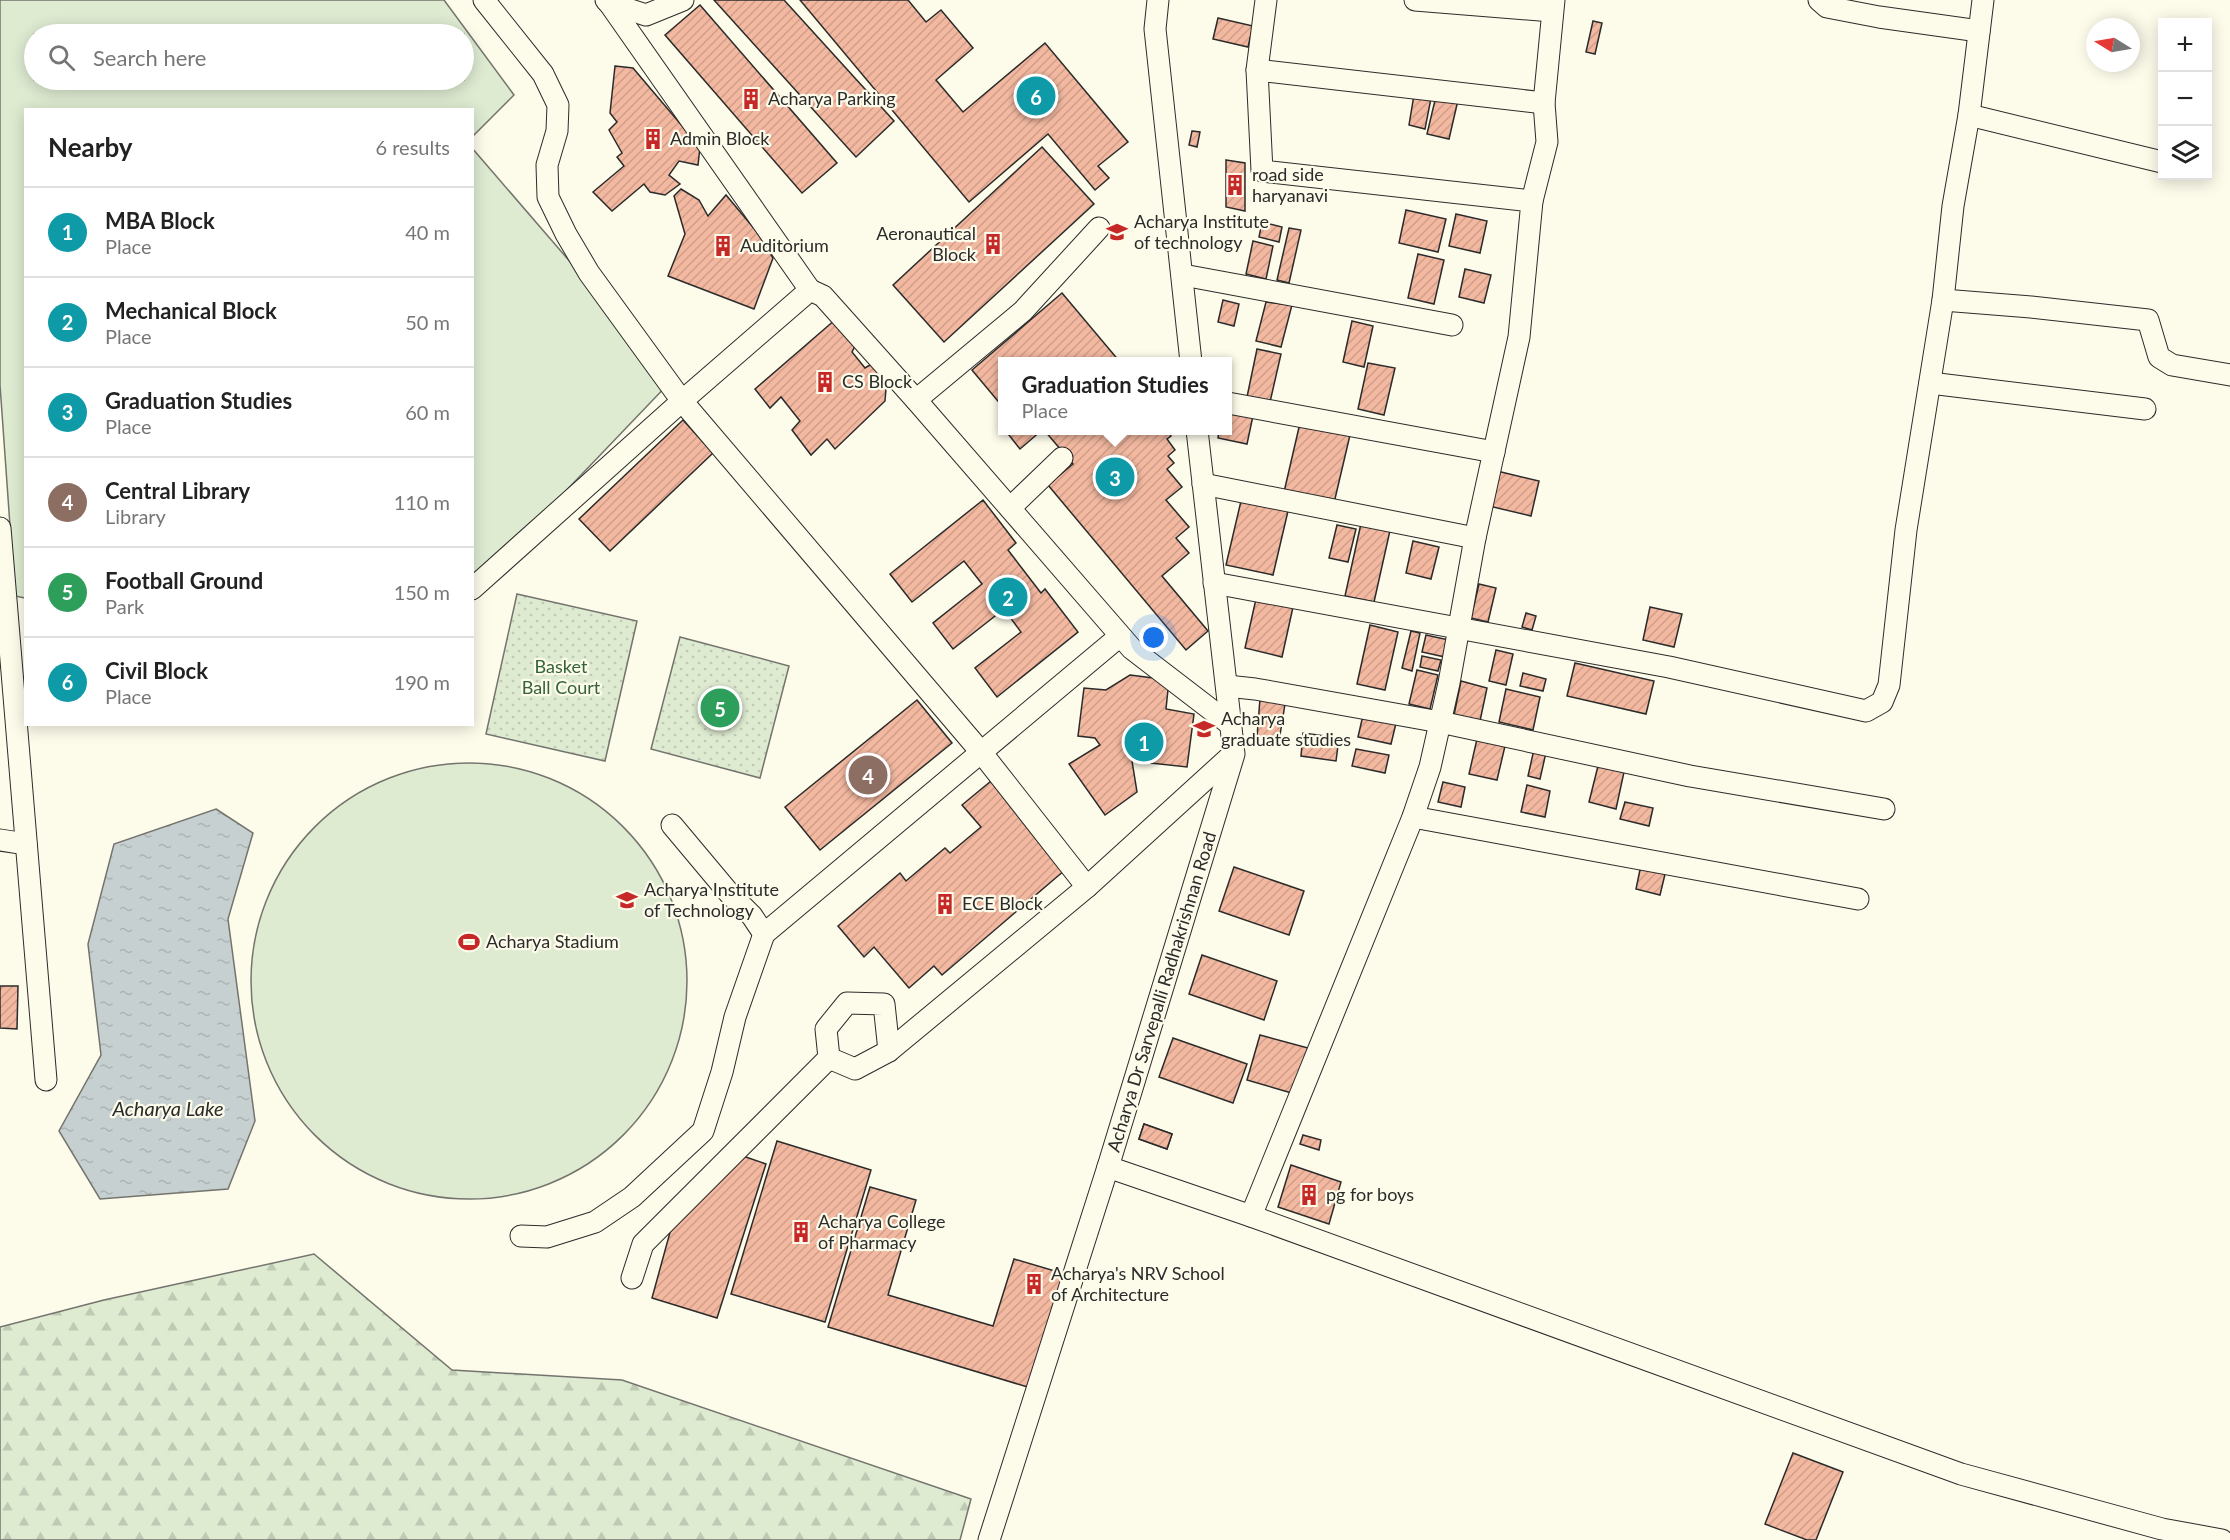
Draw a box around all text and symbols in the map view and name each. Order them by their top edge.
north arrow [2086,18,2140,72]
map controls [2158,18,2212,180]
button: + [2158,18,2212,72]
search box [24,24,474,90]
icon: search [45,41,78,74]
text: Search here [93,44,206,71]
button: − [2158,72,2212,126]
pin: 6 [1016,74,1056,118]
building icon: Acharya Parking [739,87,763,111]
place label: Acharya Parking [768,87,896,109]
button: layers [2158,126,2212,180]
building icon: Admin Block [641,127,665,151]
place label: Admin Block [670,127,770,149]
text: Nearby [48,131,133,163]
text: 6 results [375,135,450,159]
place label: road side haryanavi [1252,163,1328,206]
building icon: road side haryanavi [1223,173,1247,197]
text: MBA Block [105,207,215,234]
place label: Acharya Institute of technology [1134,210,1269,253]
text: 1 [62,220,73,244]
text: 40 m [405,220,450,244]
school or university icon: Acharya Institute of technology [1105,220,1129,244]
place label: Aeronautical Block [876,222,977,265]
building icon: Aeronautical Block [981,232,1005,256]
text: Place [105,234,152,258]
building icon: Auditorium [711,234,735,258]
place label: Auditorium [740,234,829,256]
text: Mechanical Block [105,297,277,324]
text: 2 [62,310,73,334]
text: 50 m [405,310,450,334]
text: Place [105,324,152,348]
popup [998,357,1232,435]
building icon: CS Block [813,370,837,394]
place label: CS Block [842,370,913,392]
text: Graduation Studies [1021,371,1209,398]
text: Graduation Studies [105,387,292,414]
text: Place [1021,398,1068,422]
text: 3 [62,400,73,424]
text: 60 m [405,400,450,424]
text: Place [105,414,152,438]
pin: 3 [1096,454,1134,500]
text: Central Library [105,477,250,504]
text: 4 [62,490,73,514]
text: 110 m [394,490,450,514]
text: Library [105,504,166,528]
text: Football Ground [105,567,263,594]
pin: 2 [988,574,1028,620]
text: 5 [62,580,73,604]
text: 150 m [394,580,450,604]
text: Park [105,594,144,618]
your location [1139,623,1168,652]
park label: Basket Ball Court [522,655,601,698]
text: Civil Block [105,657,208,684]
text: 6 [62,670,73,694]
text: 190 m [394,670,450,694]
text: Place [105,684,152,708]
pin: 5 [700,686,740,730]
place label: Acharya graduate studies [1221,707,1351,750]
school or university icon: Acharya graduate studies [1192,717,1216,741]
pin: 1 [1124,720,1164,764]
pin: 4 [848,752,888,798]
street label: Acharya Dr Sarvepalli Radhakrishnan Road [1102,829,1220,1154]
place label: Acharya Institute of Technology [644,878,779,921]
school or university icon: Acharya Institute of Technology [615,888,639,912]
building icon: ECE Block [933,892,957,916]
place label: ECE Block [962,892,1044,914]
sports icon: Acharya Stadium [457,930,481,954]
place label: Acharya Stadium [486,930,619,952]
water label: Acharya Lake [111,1096,224,1120]
building icon: pg for boys [1297,1183,1321,1207]
place label: pg for boys [1326,1183,1414,1205]
place label: Acharya College of Pharmacy [818,1210,946,1253]
building icon: Acharya College of Pharmacy [789,1220,813,1244]
place label: Acharya's NRV School of Architecture [1051,1262,1225,1305]
building icon: Acharya's NRV School of Architecture [1022,1272,1046,1296]

